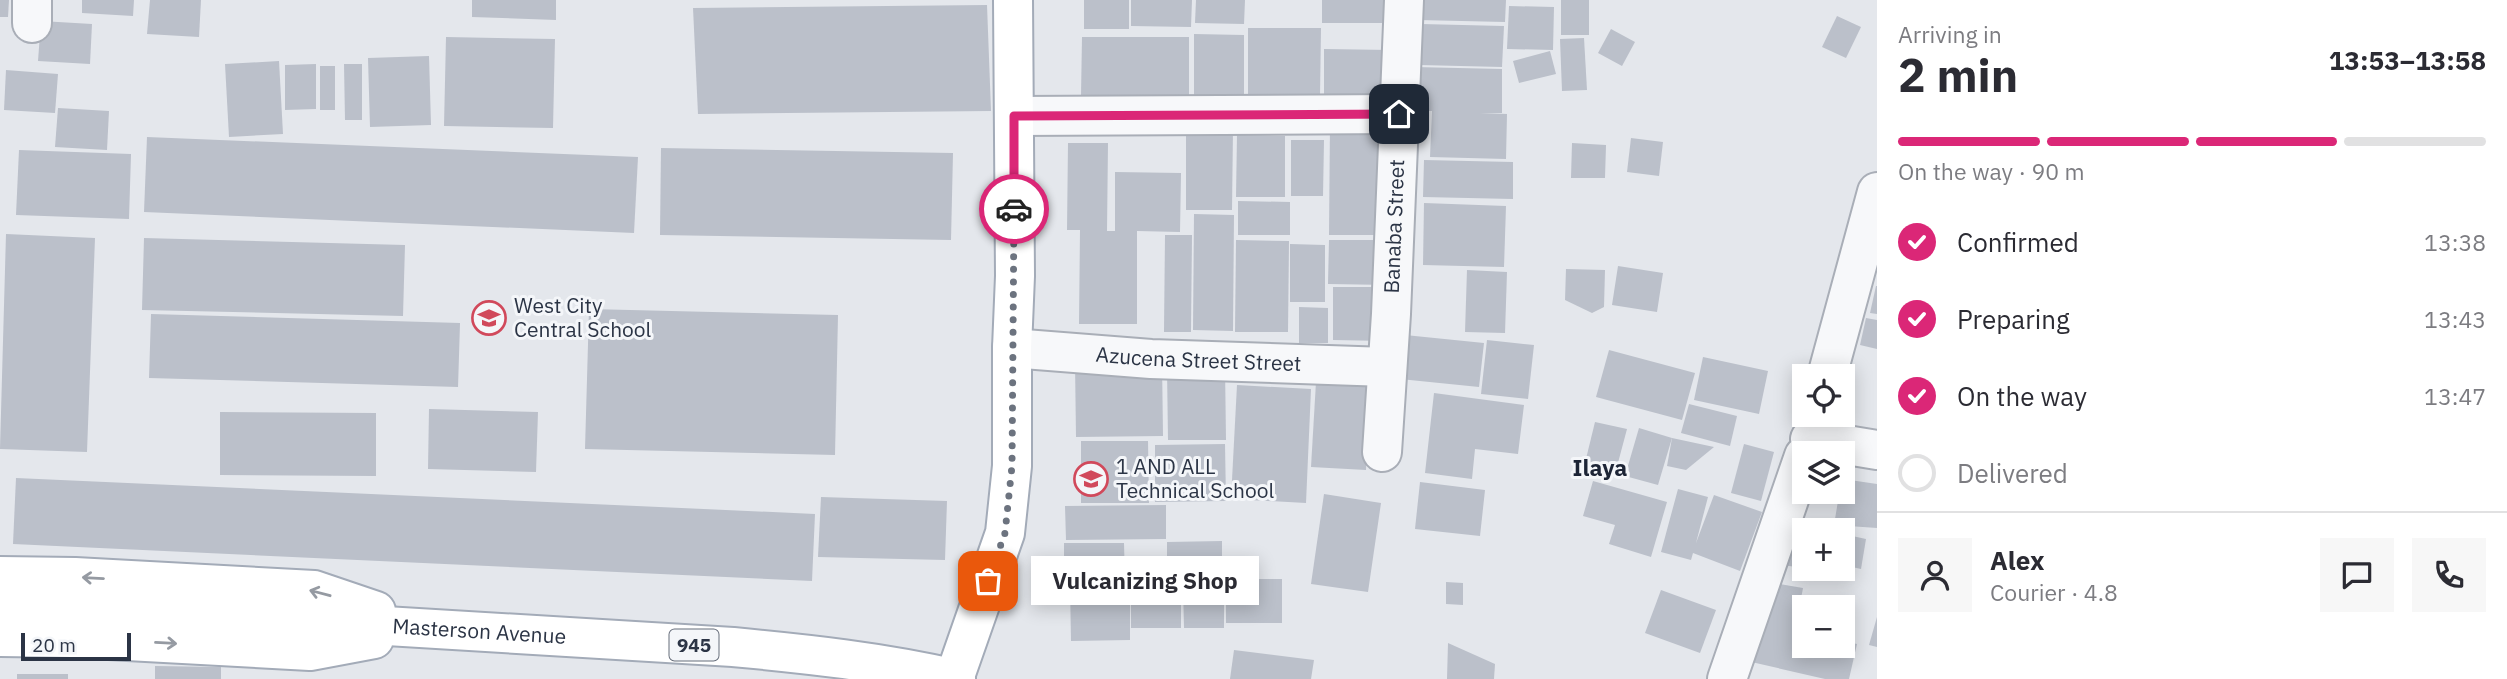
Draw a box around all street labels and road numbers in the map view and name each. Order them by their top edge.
street label: Banaba Street [1377,159,1410,294]
street label: Azucena Street Street [1095,340,1302,377]
street label: Masterson Avenue [392,611,567,650]
road number: 945 [670,630,718,660]

